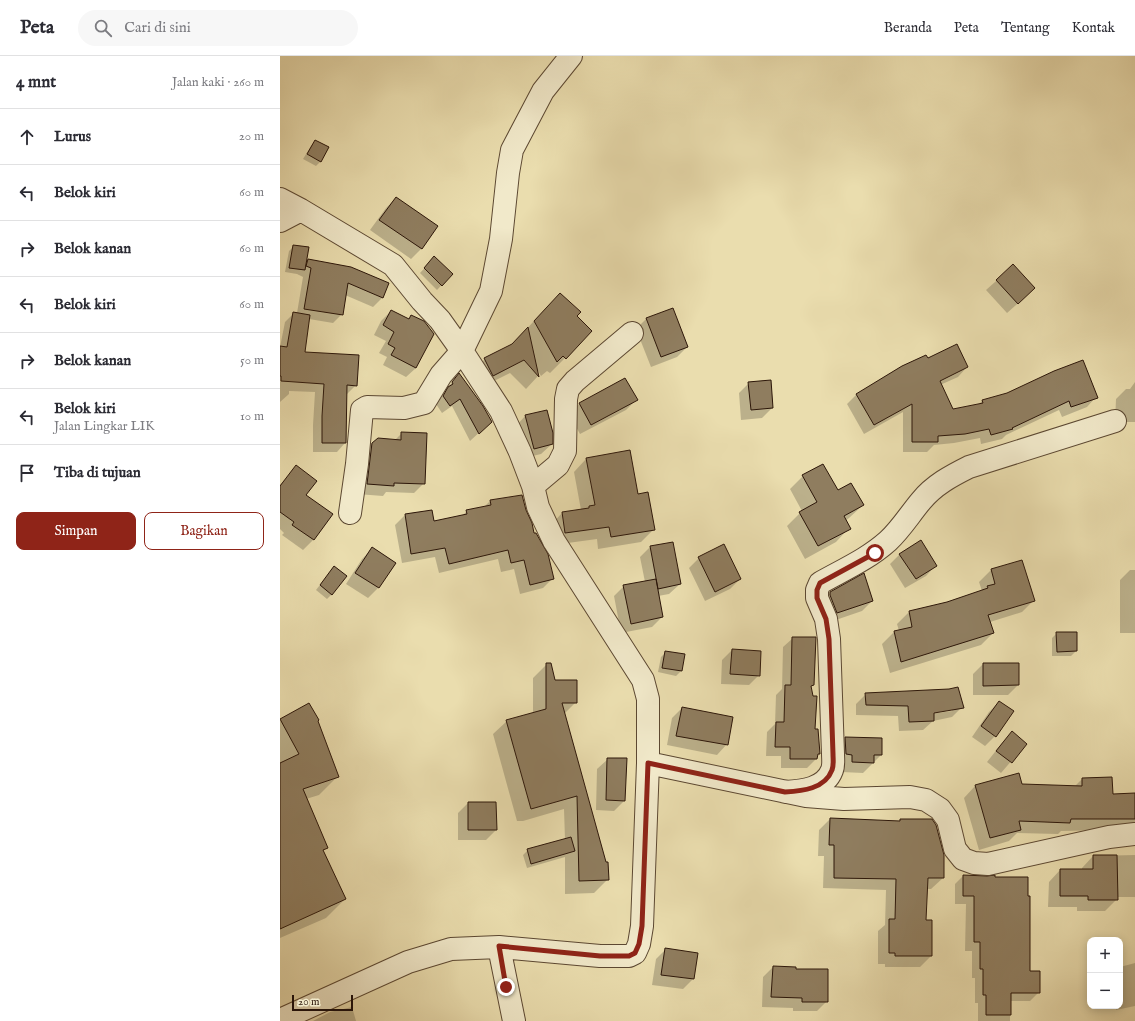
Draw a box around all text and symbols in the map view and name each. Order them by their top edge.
search box [78,10,358,46]
text: Peta [20,16,54,40]
icon: search [92,17,114,39]
text: Cari di sini [124,18,191,37]
text: Beranda [884,19,932,37]
text: Peta [954,19,979,37]
text: Tentang [1001,19,1050,37]
text: Kontak [1072,19,1115,37]
text: 4 mnt [16,72,56,93]
text: Jalan kaki · 260 m [172,74,264,91]
icon: ahead [16,126,38,148]
text: Lurus [54,127,91,146]
text: 20 m [239,128,264,145]
icon: left [16,182,38,204]
text: Belok kiri [54,183,116,202]
text: 60 m [239,184,264,201]
icon: right [16,238,38,260]
text: Belok kanan [54,239,131,258]
text: 60 m [239,240,264,257]
icon: left [16,294,38,316]
text: Belok kiri [54,295,116,314]
text: 60 m [239,296,264,313]
icon: right [16,350,38,372]
text: Belok kanan [54,351,131,370]
text: 50 m [240,352,264,369]
text: Belok kiri [54,399,116,418]
icon: left [16,406,38,428]
text: 10 m [240,408,264,425]
text: Jalan Lingkar LIK [54,418,155,435]
icon: arrive [16,462,38,484]
text: Tiba di tujuan [54,463,141,482]
button: Simpan [16,512,136,550]
button: Bagikan [144,512,264,550]
route start [866,544,884,562]
map controls [1087,937,1123,1009]
button: + [1087,937,1123,973]
button: − [1087,973,1123,1009]
route end [497,978,515,996]
scale bar [292,993,353,1012]
text: 20 m [298,995,319,1009]

